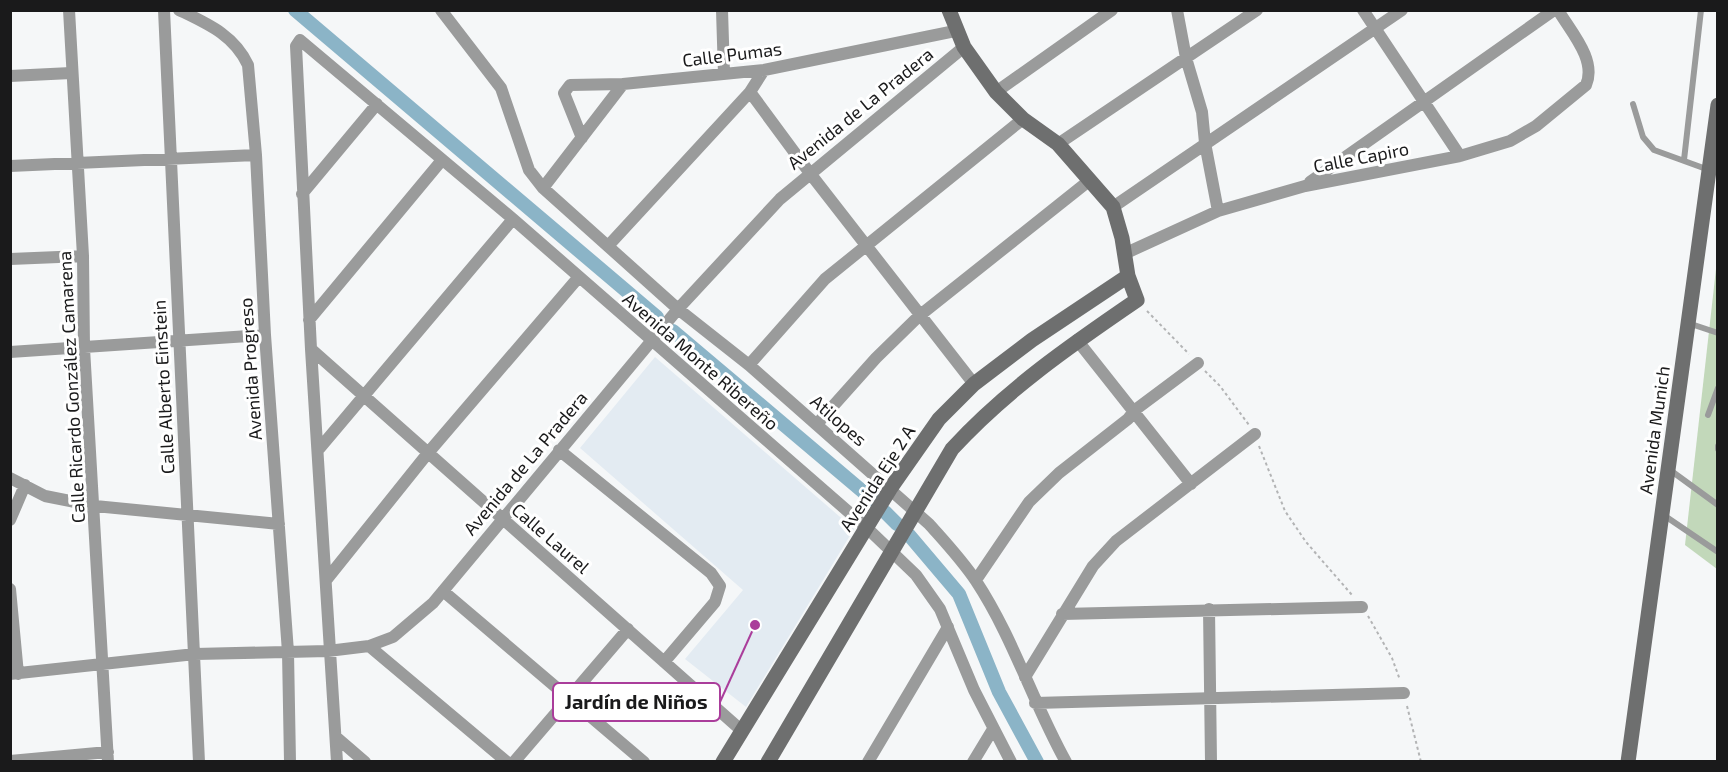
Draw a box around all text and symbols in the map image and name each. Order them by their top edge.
street label: Calle Pumas [681,37,783,71]
street label: Avenida de La Pradera [783,42,937,174]
street label: Calle Capiro [1311,137,1411,177]
street label: Calle Ricardo González Camarena [53,250,89,524]
street label: Avenida Monte Ribereño [619,287,783,435]
street label: Avenida Progreso [234,297,266,441]
street label: Calle Alberto Einstein [147,299,179,475]
street label: Avenida Munich [1634,364,1674,496]
street label: Avenida de La Pradera [458,387,592,539]
street label: Atilopes [806,390,872,450]
street label: Avenida Eje 2 A [834,420,920,535]
street label: Calle Laurel [508,498,595,578]
callout: Jardín de Niños [553,683,720,721]
text: Jardín de Niños [564,689,708,713]

